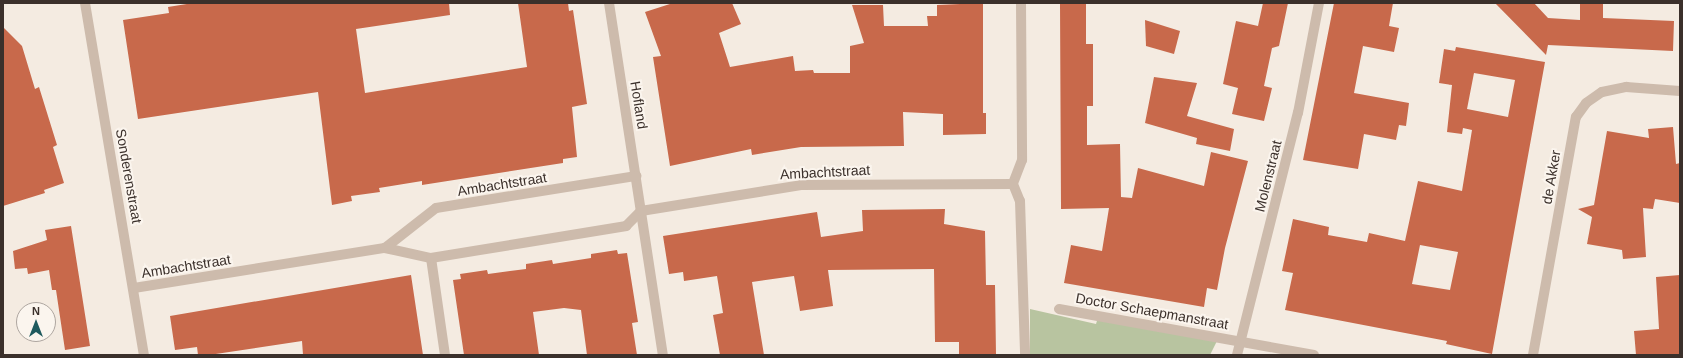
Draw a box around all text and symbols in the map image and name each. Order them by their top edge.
street label: Hofland [627,80,651,130]
street label: Sonderenstraat [112,127,146,225]
street label: Molenstraat [1251,138,1285,214]
street label: de Akker [1538,148,1564,206]
street label: Ambachtstraat [779,161,871,183]
street label: Ambachtstraat [456,169,548,199]
street label: Ambachtstraat [140,251,232,281]
street label: Doctor Schaepmanstraat [1074,289,1230,333]
north arrow [16,302,56,342]
text: N [32,305,40,317]

